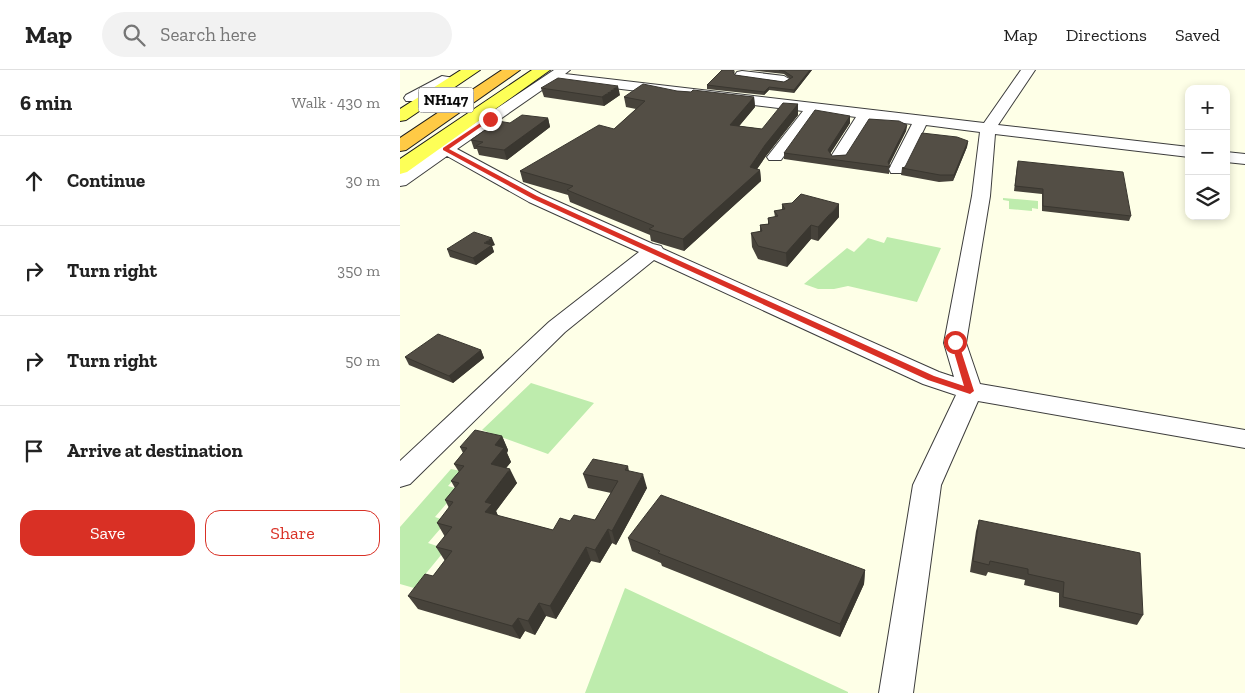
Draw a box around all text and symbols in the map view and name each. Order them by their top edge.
search box [102,12,452,57]
text: Map [25,20,72,49]
icon: search [120,21,148,49]
text: Search here [160,23,257,46]
text: Map [1003,24,1038,46]
text: Directions [1066,24,1147,46]
text: Saved [1175,24,1220,46]
map controls [1185,85,1230,220]
button: + [1185,85,1230,130]
road number: NH147 [418,88,474,112]
text: 6 min [20,90,72,115]
text: Walk · 430 m [292,93,380,112]
route end [479,108,502,131]
button: − [1185,130,1230,175]
icon: ahead [20,167,48,195]
text: Continue [67,169,145,192]
text: 30 m [346,171,380,190]
button: layers [1185,175,1230,220]
icon: right [20,257,48,285]
text: Turn right [67,259,157,282]
text: 350 m [337,261,380,280]
route start [944,331,967,354]
icon: right [20,347,48,375]
text: Turn right [67,349,157,372]
text: 50 m [345,351,380,370]
icon: arrive [20,437,48,465]
text: Arrive at destination [67,439,243,462]
button: Save [20,510,195,556]
button: Share [205,510,380,556]

